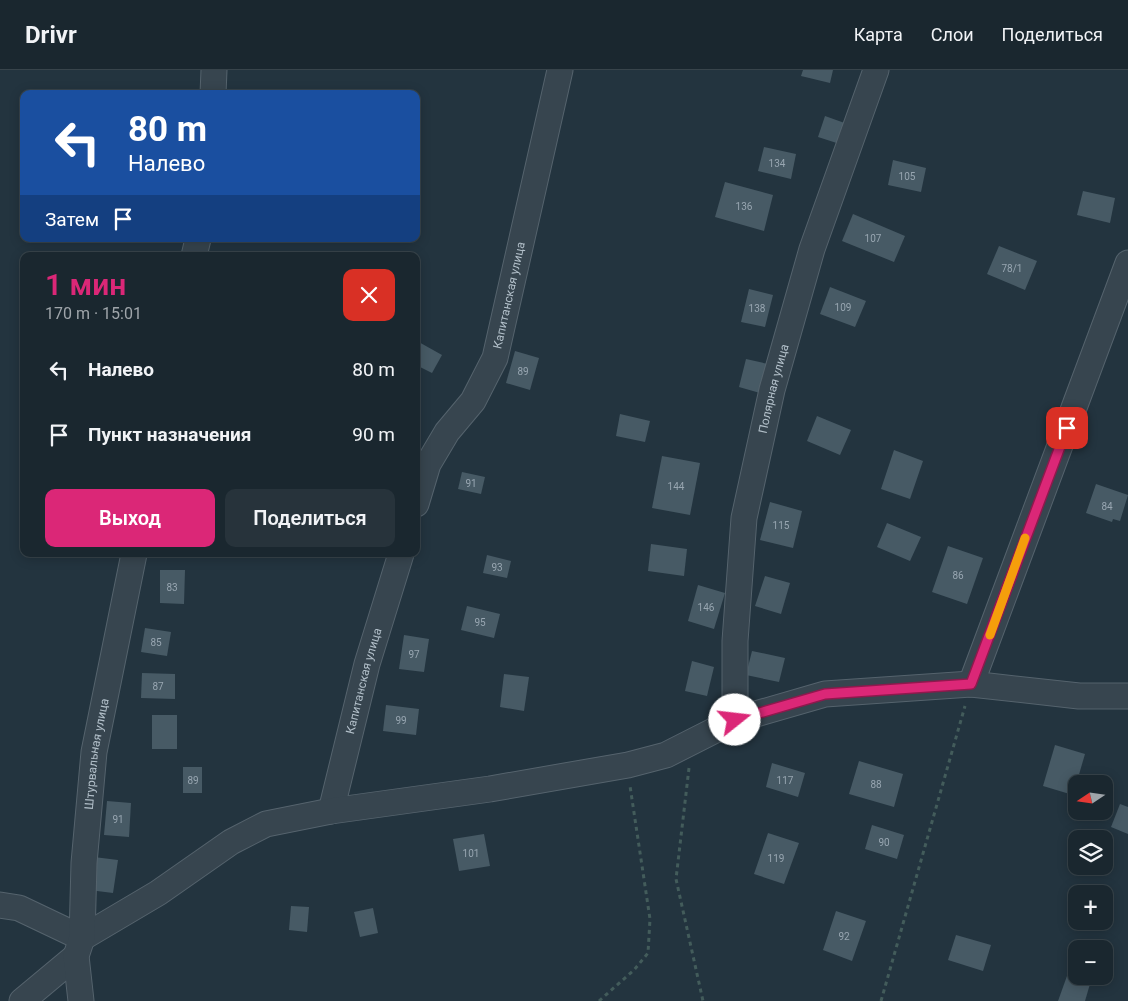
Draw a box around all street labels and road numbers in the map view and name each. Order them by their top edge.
street label: Капитанская улица [490,241,528,350]
street label: Полярная улица [756,342,792,435]
street label: Капитанская улица [343,626,385,736]
street label: Штурвальная улица [82,697,112,810]

